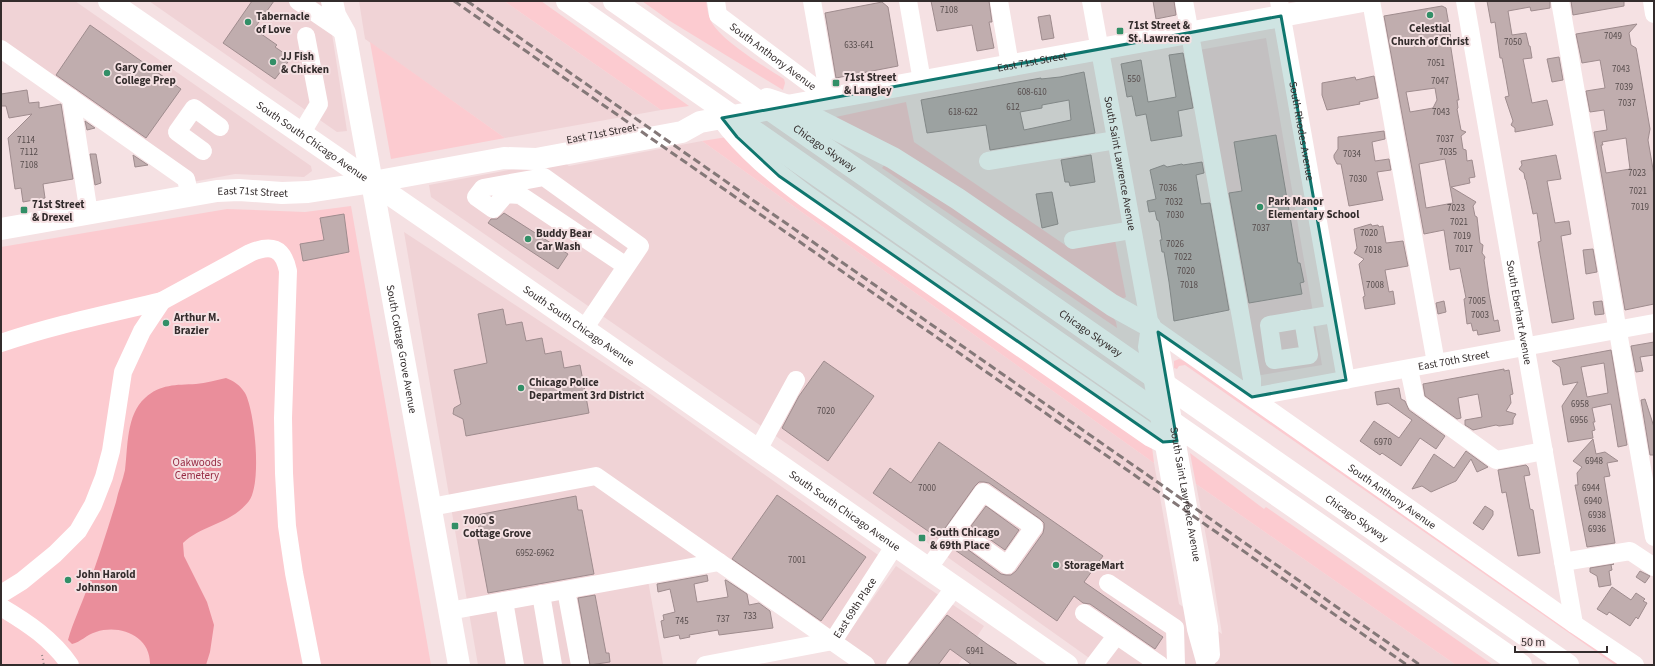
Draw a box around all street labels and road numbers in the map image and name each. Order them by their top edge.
street label: South Anthony Avenue [726,19,820,94]
street label: East 71st Street [996,48,1068,76]
street label: South Rhodes Avenue [1285,80,1318,182]
street label: South Saint Lawrence Avenue [1100,95,1140,232]
street label: South South Chicago Avenue [253,98,371,186]
street label: East 71st Street [565,119,637,148]
street label: Chicago Skyway [790,121,859,176]
street label: East 71st Street [217,183,288,201]
street label: South Eberhart Avenue [1502,259,1536,366]
street label: South South Chicago Avenue [520,282,638,370]
street label: South Cottage Grove Avenue [383,283,421,415]
street label: Chicago Skyway [1056,306,1125,361]
street label: East 70th Street [1417,346,1491,374]
street label: South Saint Lawrence Avenue [1166,426,1205,563]
street label: South Anthony Avenue [1345,460,1439,533]
street label: South South Chicago Avenue [786,467,904,555]
street label: Chicago Skyway [1322,491,1391,546]
street label: East 69th Place [830,574,880,641]

